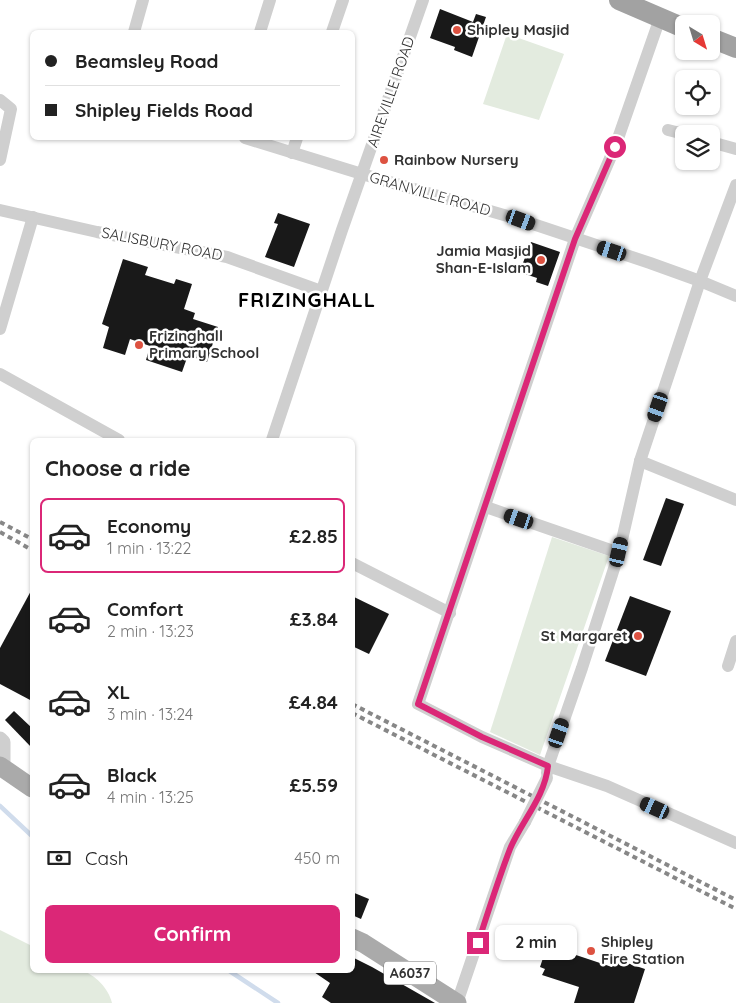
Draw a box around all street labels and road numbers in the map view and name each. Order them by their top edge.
street label: AIREVILLE ROAD [363,34,418,150]
street label: GRANVILLE ROAD [367,167,493,220]
street label: SALISBURY ROAD [100,222,224,265]
road number: A6037 [384,961,436,984]

